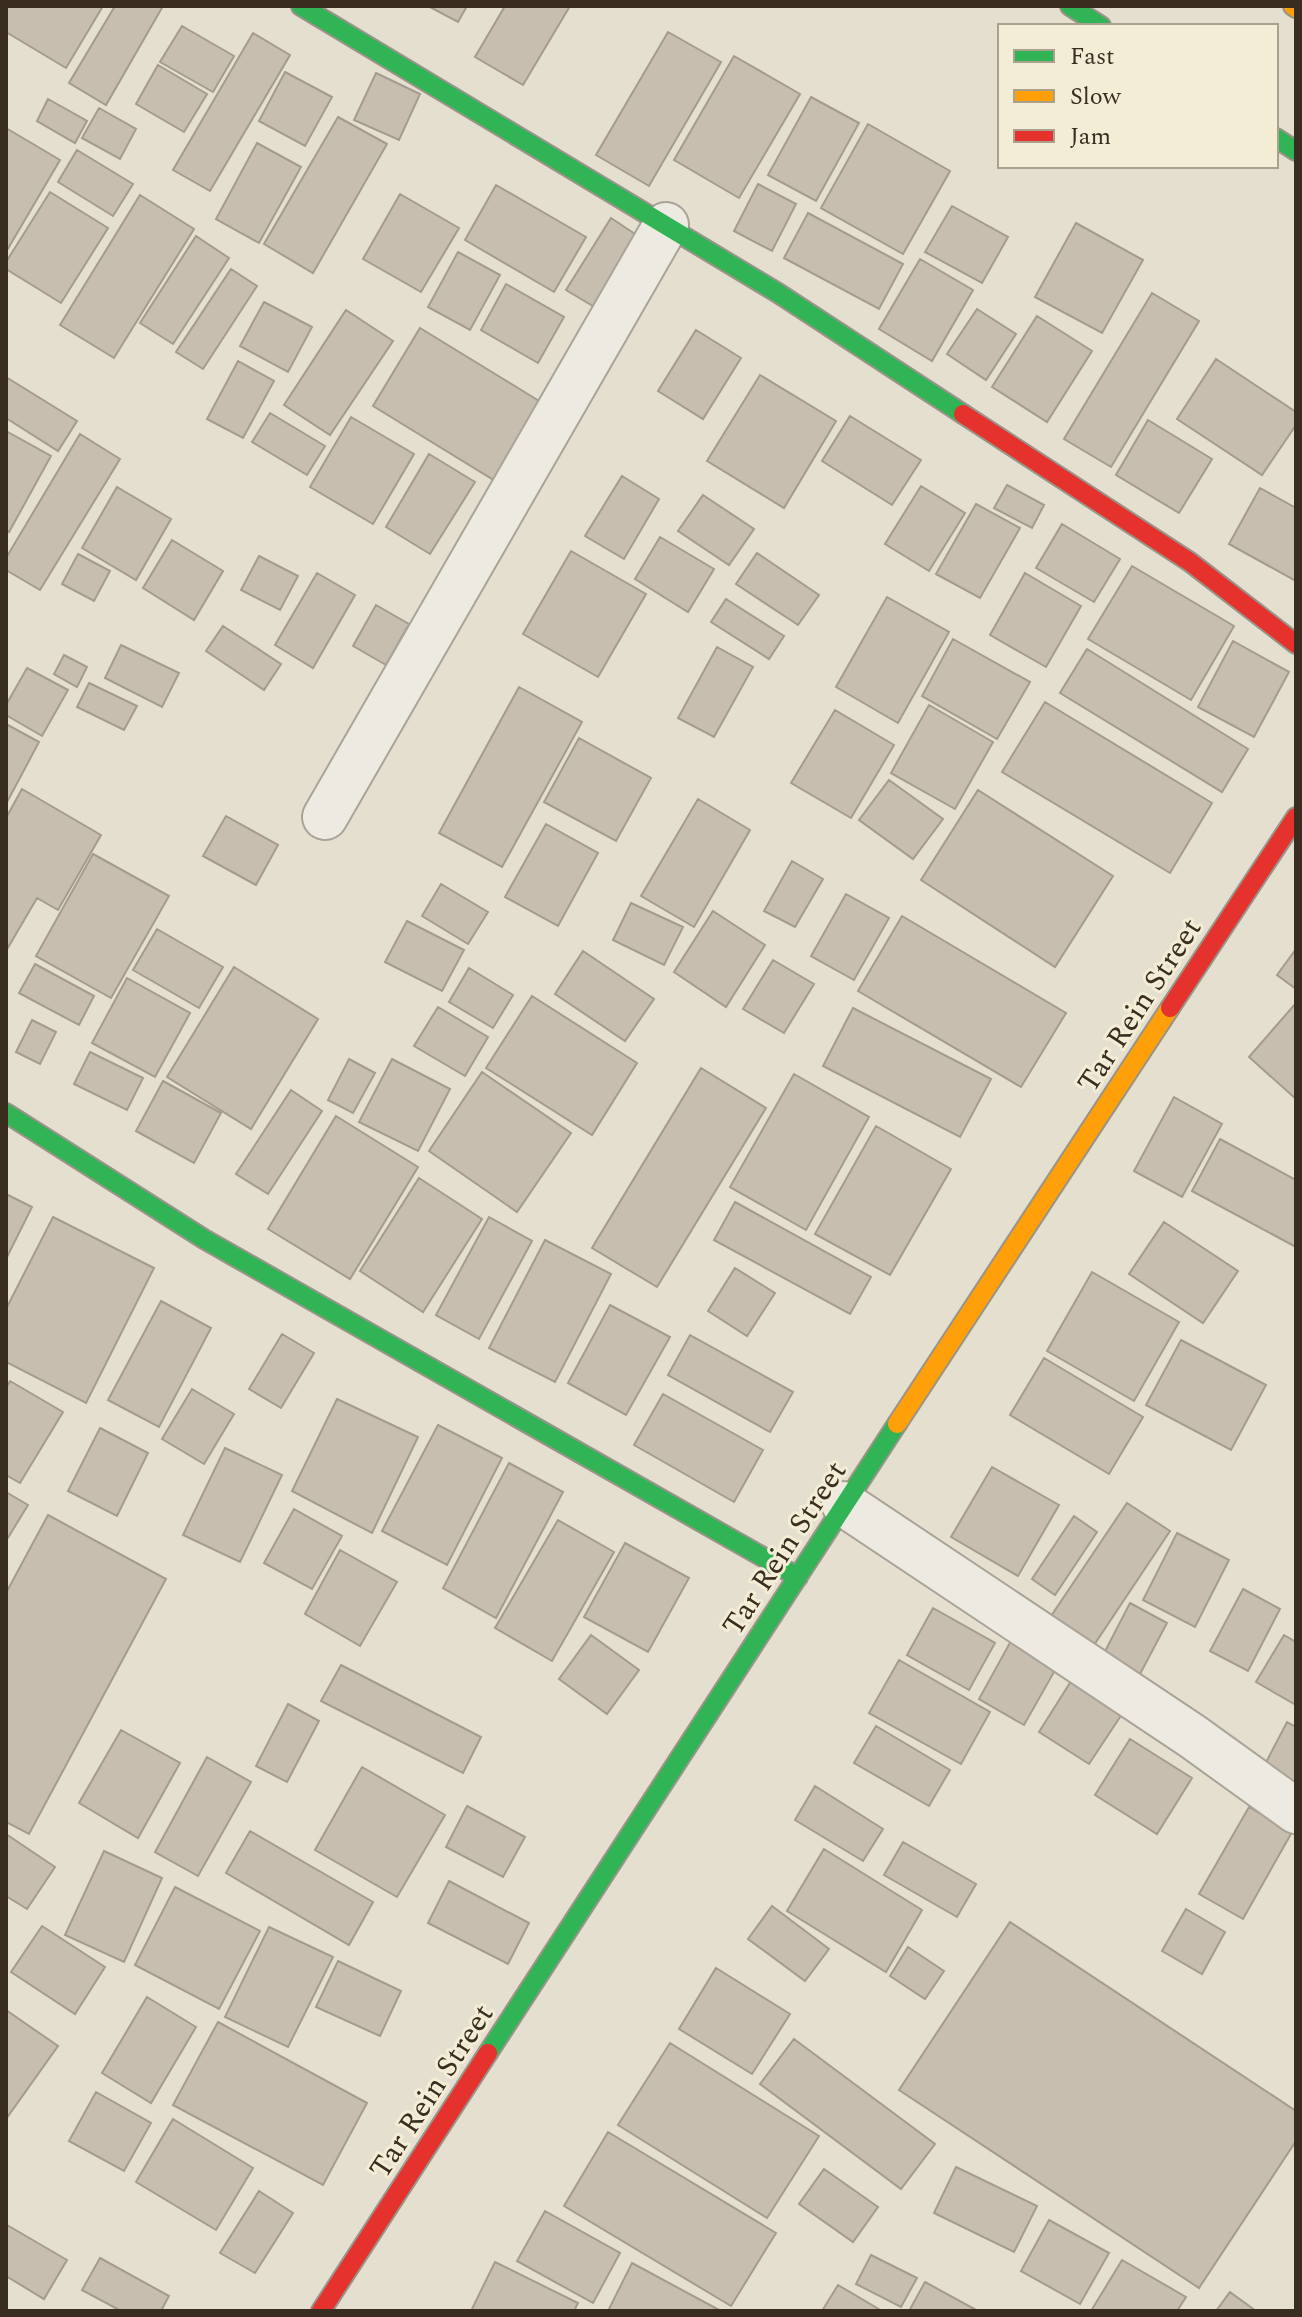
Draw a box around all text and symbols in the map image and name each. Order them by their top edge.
legend [998,24,1278,168]
text: Fast [1070,39,1115,75]
text: Slow [1070,79,1122,115]
text: Jam [1070,119,1111,155]
street label: Tar Rein Street [1066,909,1214,1102]
street label: Tar Rein Street [711,1452,859,1645]
street label: Tar Rein Street [358,1995,506,2188]

